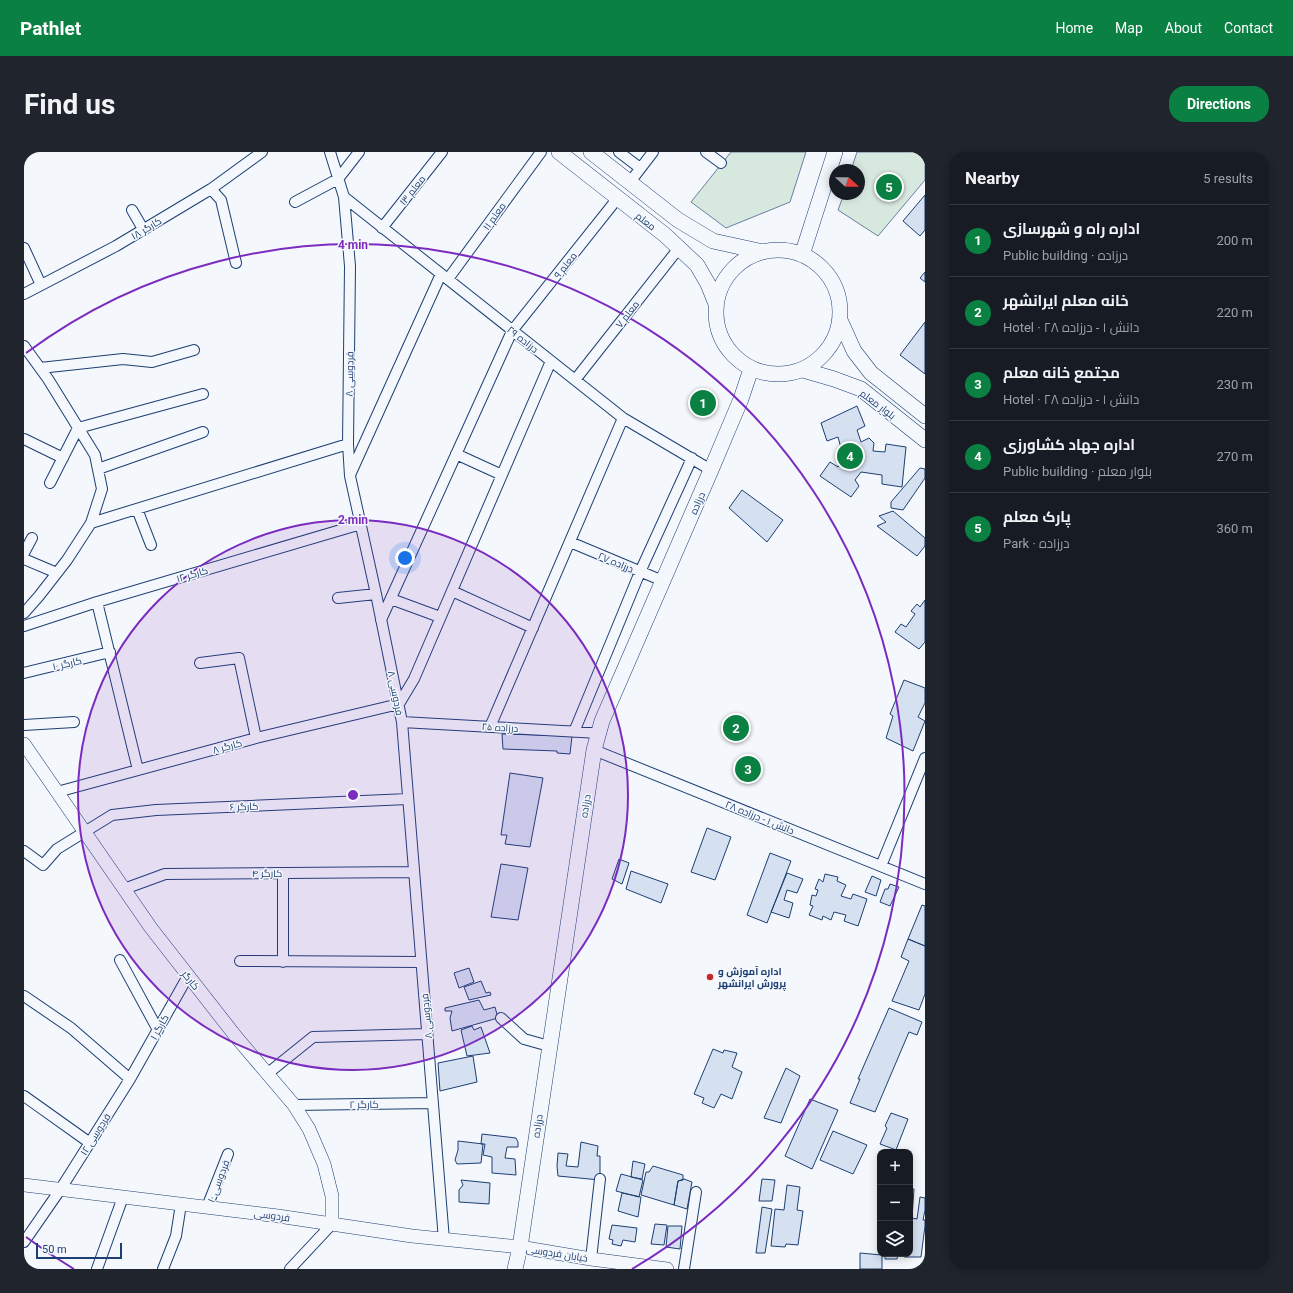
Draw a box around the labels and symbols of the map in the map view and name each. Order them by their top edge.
north arrow [829,164,865,200]
pin: 5 [876,172,902,202]
street label: معلم ۱۳ [397,173,429,209]
street label: معلم ۱۱ [481,200,510,233]
street label: معلم [632,210,658,234]
street label: کارگر ۱۸ [129,215,163,242]
text: 4 min [338,238,368,252]
street label: معلم ۹ [552,250,581,282]
street label: معلم ۷ [613,299,643,331]
street label: درزاده ۲۹ [505,324,541,355]
street label: فردوسی ۸ [344,351,356,397]
street label: بلوار معلم [857,387,898,423]
pin: 1 [690,388,716,418]
pin: 4 [837,441,863,471]
street label: درزاده [688,490,707,516]
text: 2 min [338,513,368,527]
your location [395,548,415,568]
street label: درزاده ۲۷ [596,550,635,575]
street label: کارگر ۱۲ [175,564,209,584]
street label: کارگر ۱۰ [51,655,83,672]
street label: فردوسی ۸ [385,670,405,717]
pin: 2 [723,713,749,743]
street label: درزاده ۲۵ [481,721,519,734]
street label: کارگر ۸ [211,737,243,756]
pin: 3 [735,754,761,784]
centre of rings [346,788,360,802]
street label: درزاده [578,793,593,819]
street label: دانش ۱ - درزاده ۲۸ [723,799,796,837]
street label: کارگر ۶ [229,800,259,812]
street label: کارگر ۴ [252,868,282,879]
place label: اداره آموزش و پرورش ایرانشهر [717,966,787,991]
street label: کارگر [179,968,202,992]
marker: اداره آموزش و پرورش ایرانشهر [705,972,715,982]
street label: فردوسی ۸ [419,993,435,1039]
street label: کارگر ۱ [148,1013,171,1042]
street label: کارگر ۲ [349,1099,379,1110]
street label: فردوسی ۱۲ [78,1111,113,1158]
street label: درزاده [530,1114,545,1138]
street label: فردوسی ۱۰ [205,1158,233,1204]
street label: فردوسی [253,1208,291,1224]
scale bar [36,1241,122,1260]
street label: خیابان فردوسی [525,1243,589,1265]

